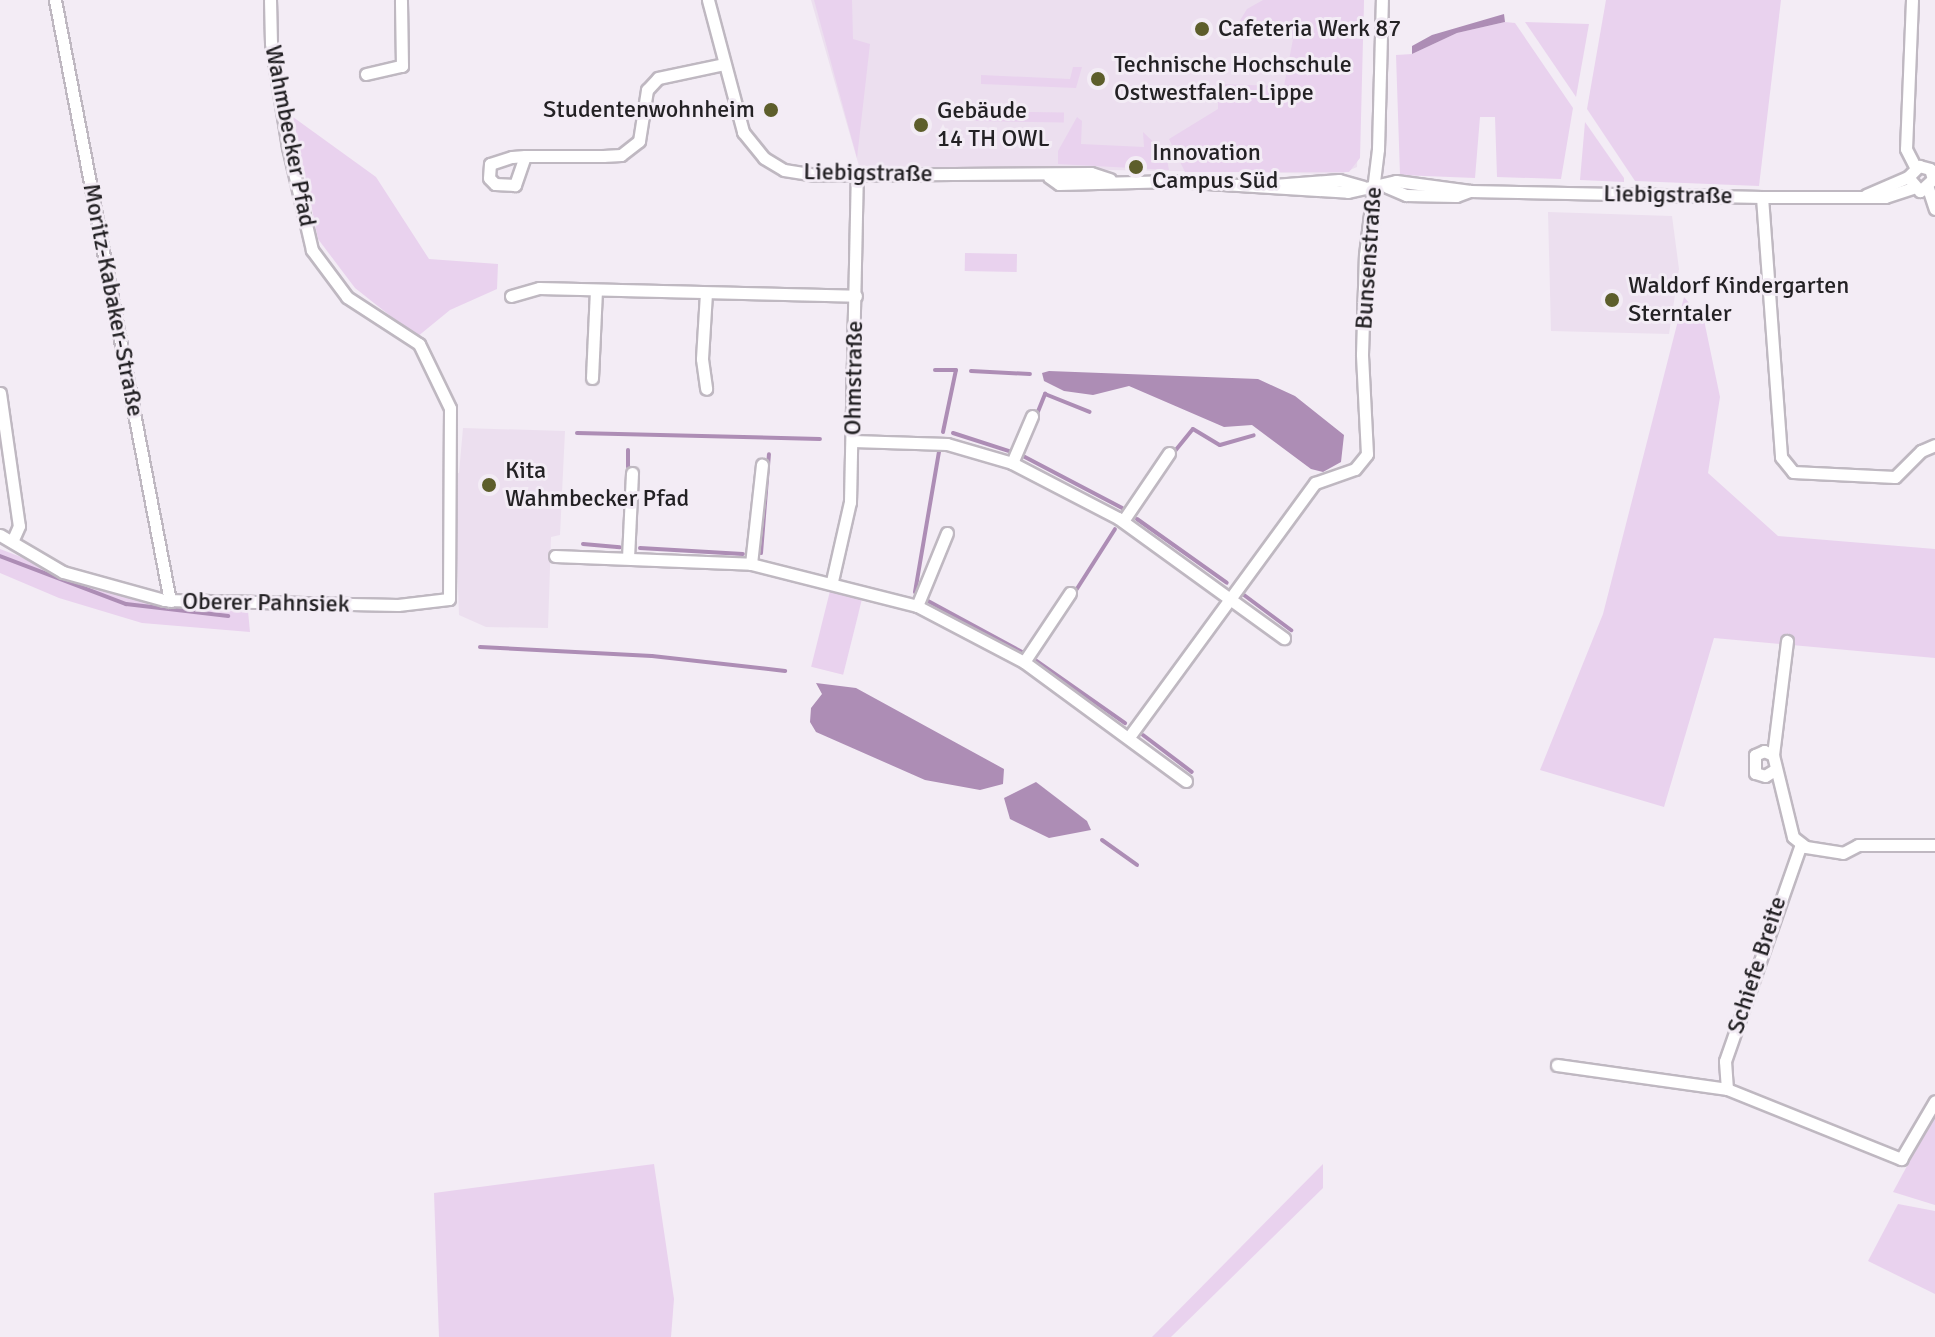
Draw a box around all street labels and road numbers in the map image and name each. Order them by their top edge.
street label: Wahmbecker Pfad [258,43,322,229]
street label: Liebigstraße [803,157,933,189]
street label: Liebigstraße [1603,179,1733,211]
street label: Moritz-Kabaker-Straße [76,181,150,419]
street label: Bunsenstraße [1350,186,1388,330]
street label: Ohmstraße [839,320,869,436]
street label: Oberer Pahnsiek [182,587,350,619]
street label: Schiefe Breite [1721,893,1793,1037]

